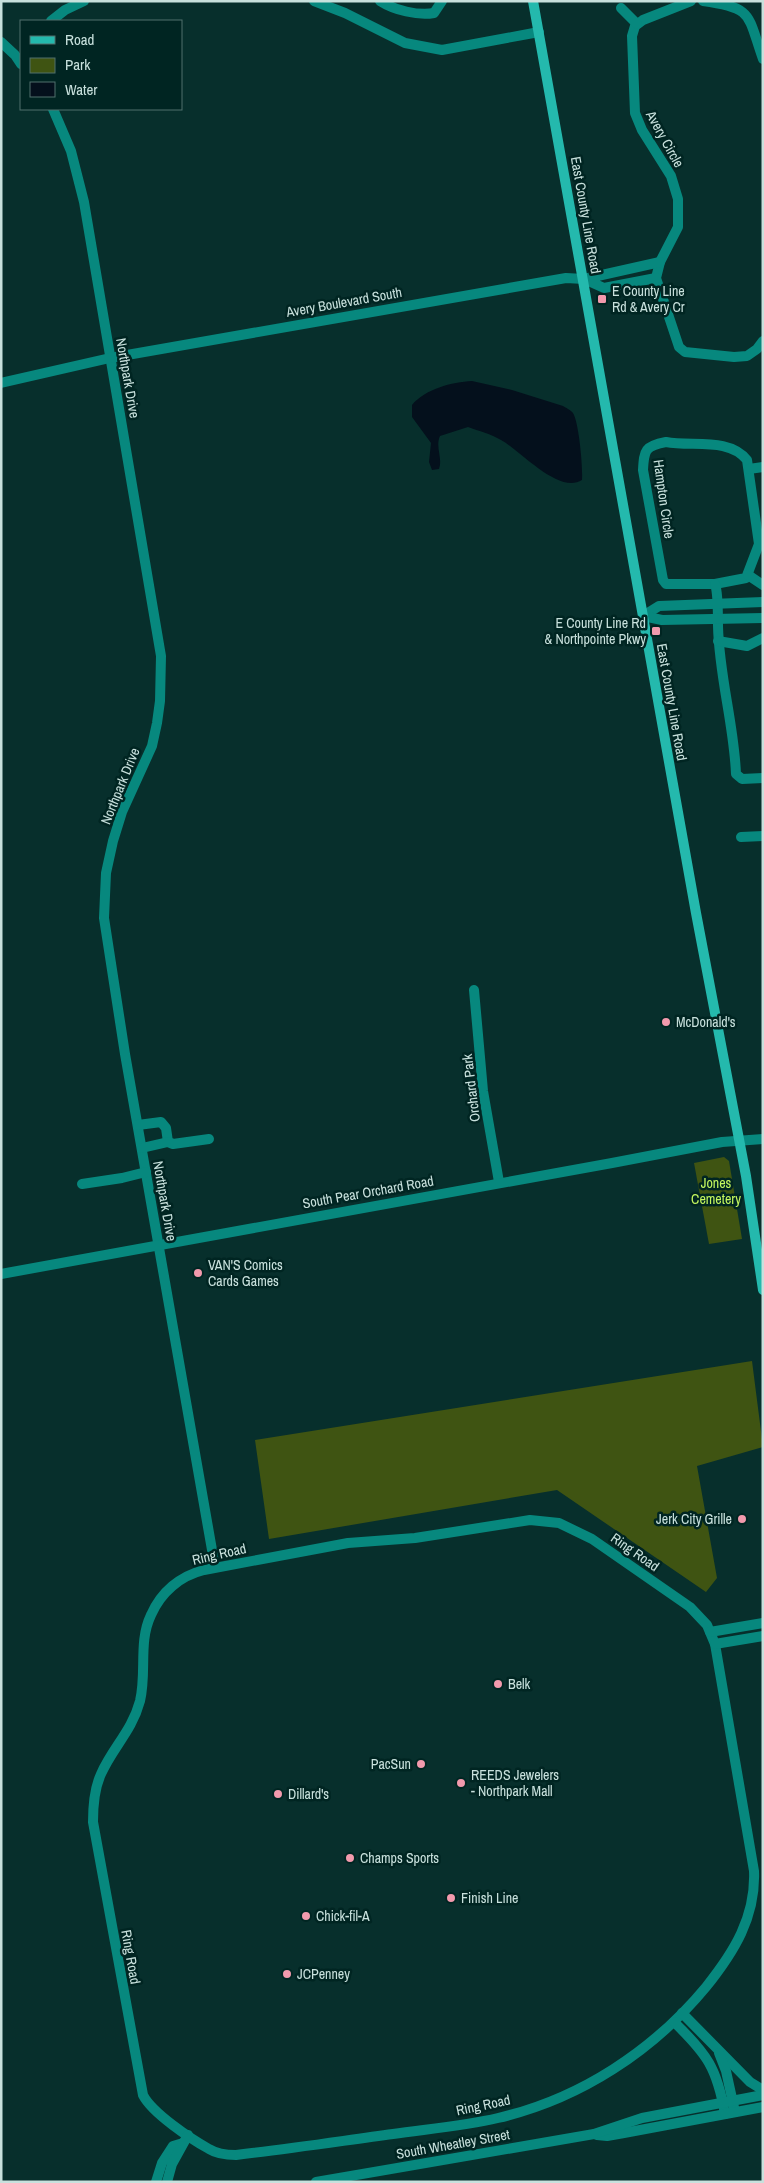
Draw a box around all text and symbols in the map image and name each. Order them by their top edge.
legend [20,20,182,110]
text: Road [65,29,94,50]
text: Park [65,54,91,75]
text: Water [65,79,97,100]
street label: Avery Circle [642,107,688,171]
street label: East County Line Road [567,155,605,275]
place label: E County Line Rd & Avery Cr [612,282,685,316]
street label: Avery Boulevard South [284,283,403,321]
marker: E County Line Rd & Avery Cr [596,293,608,305]
street label: Northpark Drive [112,337,144,419]
street label: Hampton Circle [650,458,678,540]
place label: E County Line Rd & Northpointe Pkwy [545,614,646,648]
marker: E County Line Rd & Northpointe Pkwy [650,625,662,637]
street label: East County Line Road [653,642,691,762]
street label: Northpark Drive [96,745,144,827]
place label: McDonald's [676,1013,736,1031]
marker: McDonald's [660,1016,672,1028]
street label: Orchard Park [458,1053,484,1123]
street label: Northpark Drive [149,1160,181,1242]
street label: South Pear Orchard Road [301,1172,435,1212]
park label: Jones Cemetery [691,1174,741,1208]
place label: VAN'S Comics Cards Games [208,1256,283,1290]
marker: VAN'S Comics Cards Games [192,1267,204,1279]
place label: Jerk City Grille [656,1510,732,1528]
marker: Jerk City Grille [736,1513,748,1525]
street label: Ring Road [607,1529,663,1575]
street label: Ring Road [190,1539,248,1569]
place label: Belk [508,1675,531,1693]
marker: Belk [492,1678,504,1690]
place label: PacSun [371,1755,411,1773]
marker: PacSun [415,1758,427,1770]
place label: REEDS Jewelers - Northpark Mall [471,1766,559,1800]
marker: REEDS Jewelers - Northpark Mall [455,1777,467,1789]
place label: Dillard's [288,1785,329,1803]
marker: Dillard's [272,1788,284,1800]
place label: Champs Sports [360,1849,439,1867]
marker: Champs Sports [344,1852,356,1864]
place label: Finish Line [461,1889,518,1907]
marker: Finish Line [445,1892,457,1904]
place label: Chick-fil-A [316,1907,370,1925]
marker: Chick-fil-A [300,1910,312,1922]
street label: Ring Road [117,1928,145,1986]
place label: JCPenney [297,1965,350,1983]
marker: JCPenney [281,1968,293,1980]
street label: Ring Road [454,2090,512,2120]
street label: South Wheatley Street [395,2125,511,2163]

